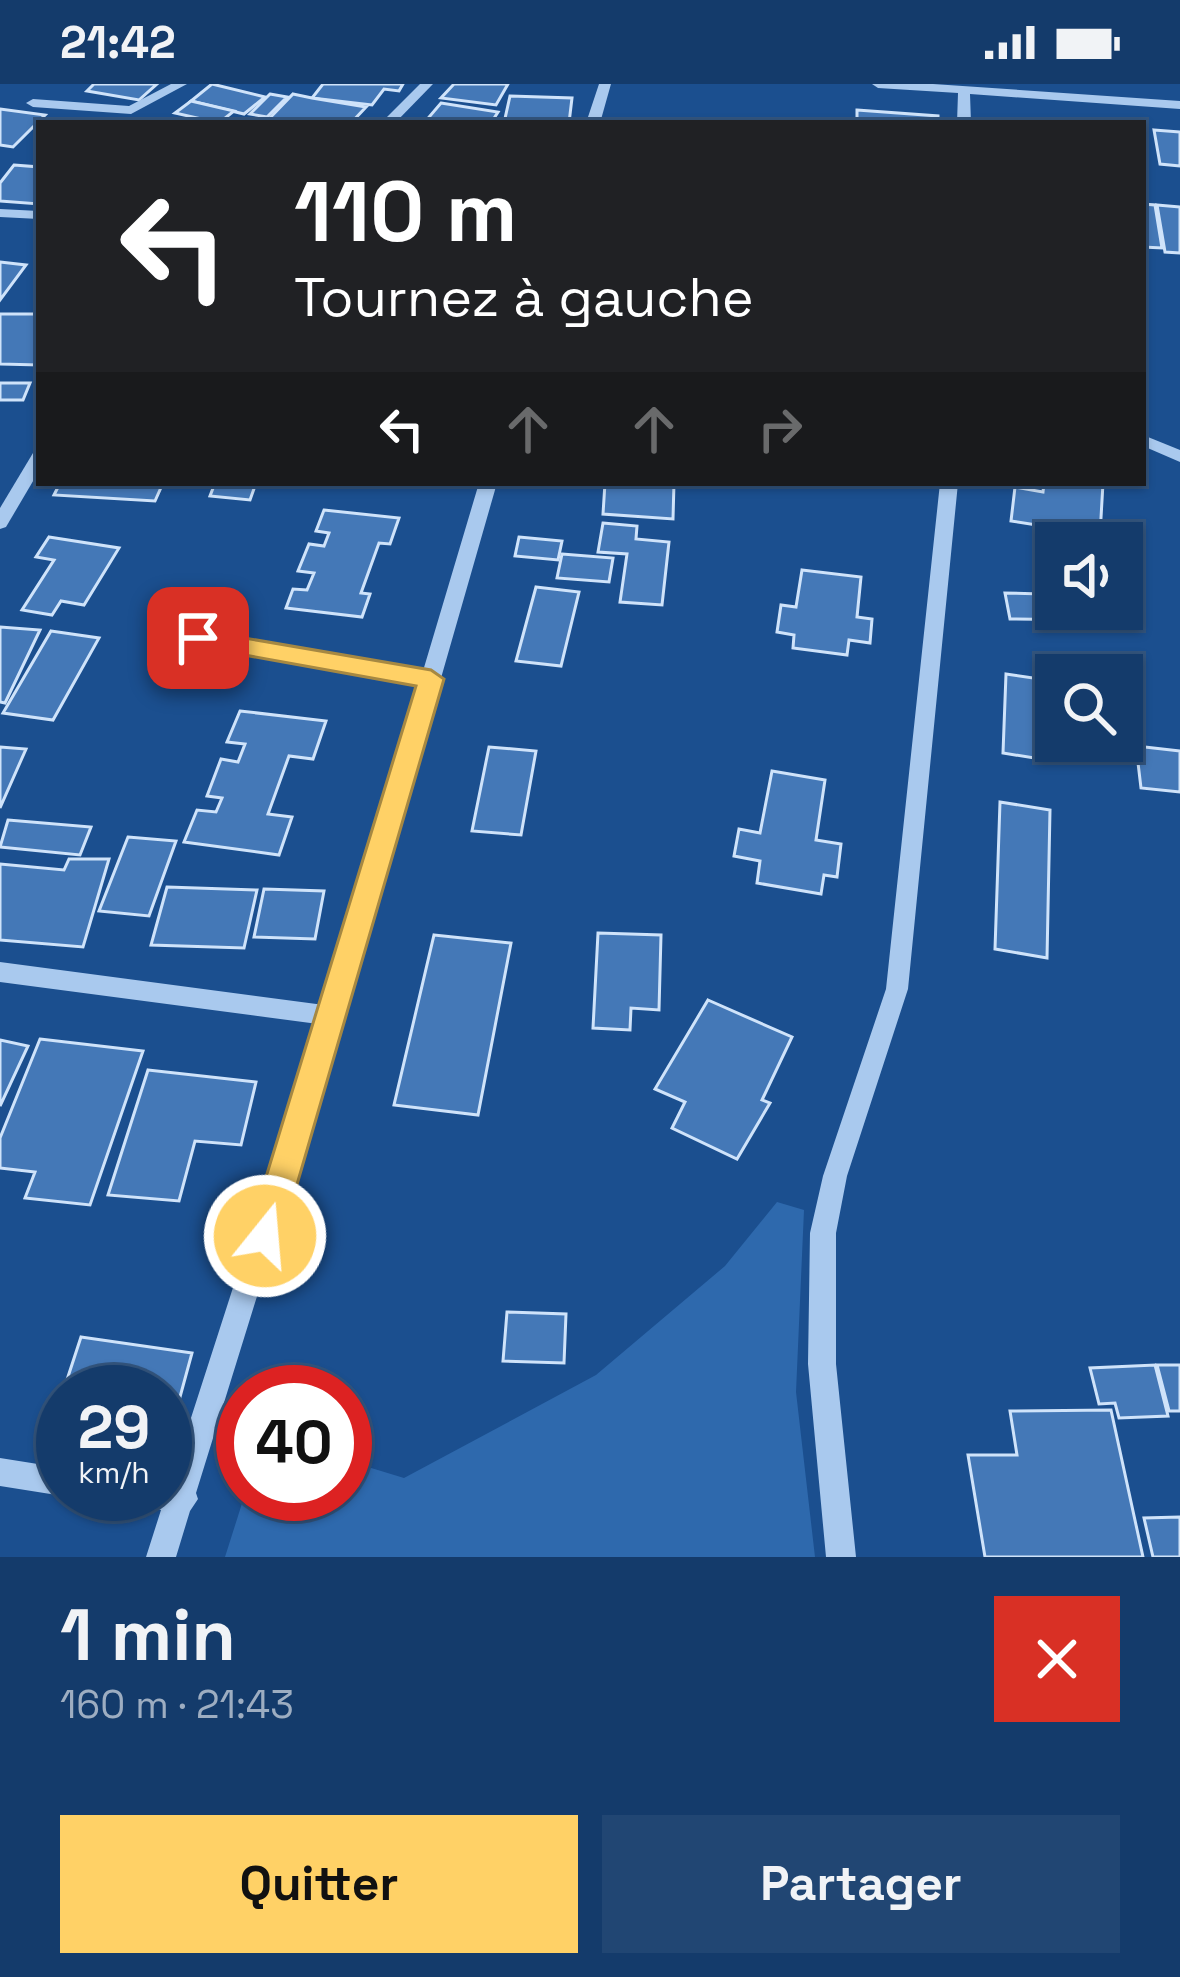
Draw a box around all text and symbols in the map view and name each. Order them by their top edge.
text: 21:42 [60,14,176,71]
text: 110 m [294,158,517,266]
icon: left [96,168,252,324]
text: Tournez à gauche [294,263,754,332]
icon: left [369,396,435,462]
icon: ahead [495,396,561,462]
icon: ahead [621,396,687,462]
icon: right [747,396,813,462]
map controls [1035,522,1143,762]
button: sound [1035,522,1143,630]
pin [147,587,249,689]
icon: arrive [165,605,231,671]
button: search [1035,654,1143,762]
position arrow [202,1173,328,1299]
speed limit sign: 40 [216,1365,372,1521]
text: 29 [78,1389,150,1466]
text: km/h [78,1453,150,1492]
text: 1 min [60,1589,236,1681]
button: close [994,1596,1120,1722]
text: 160 m · 21:43 [60,1680,294,1729]
button: Quitter [60,1815,578,1953]
button: Partager [602,1815,1120,1953]

